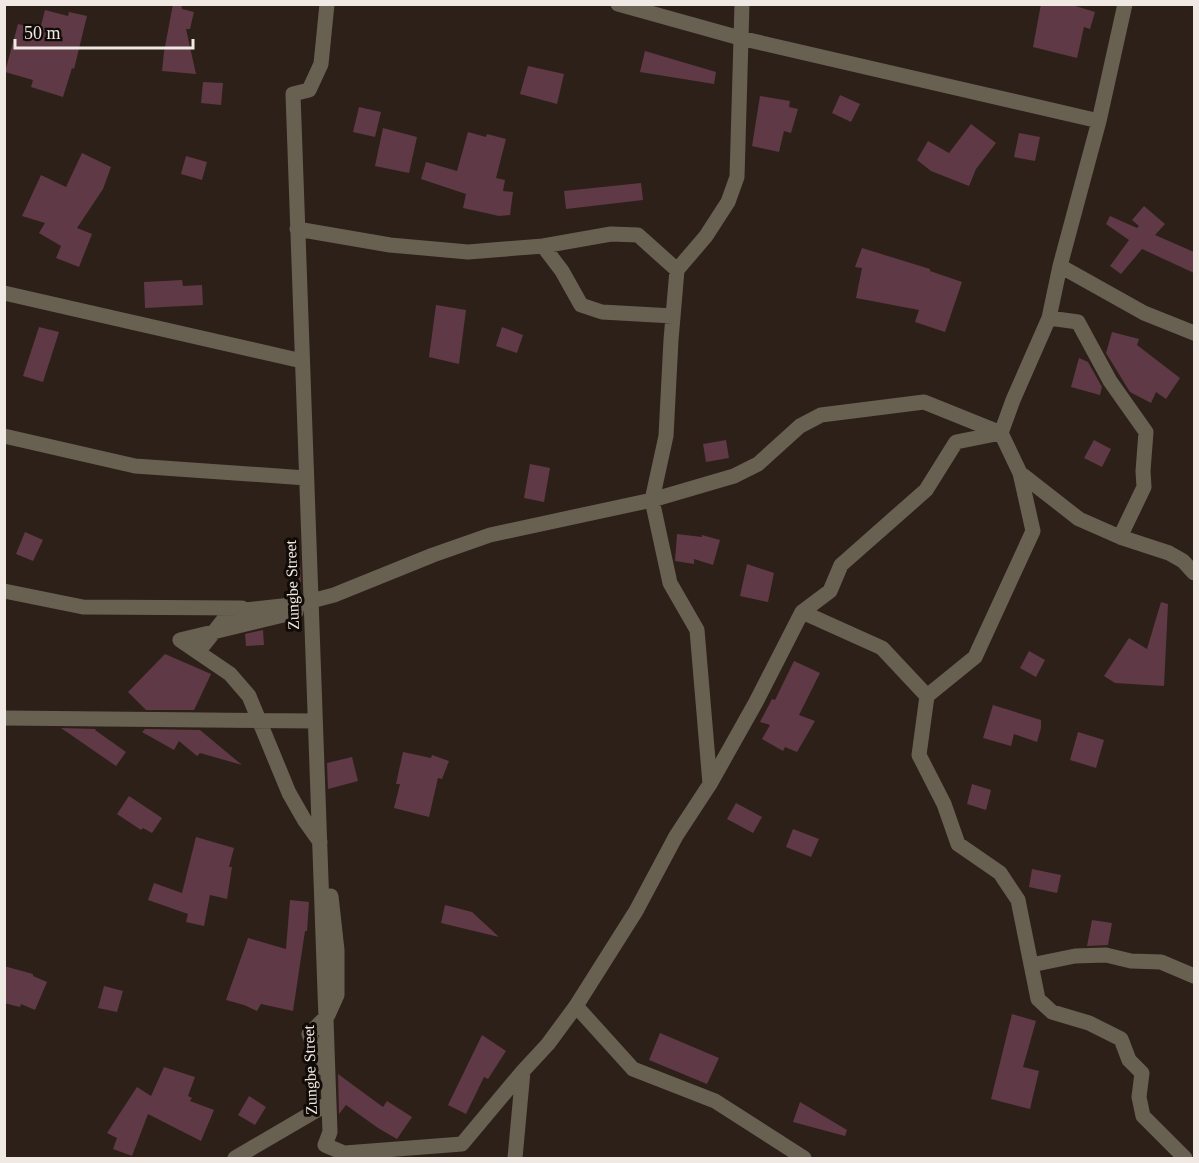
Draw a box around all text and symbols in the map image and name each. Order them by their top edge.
scale bar [15,12,194,50]
text: 50 m [24,23,61,43]
street label: Zungbe Street [282,539,303,630]
street label: Zungbe Street [300,1024,321,1115]

